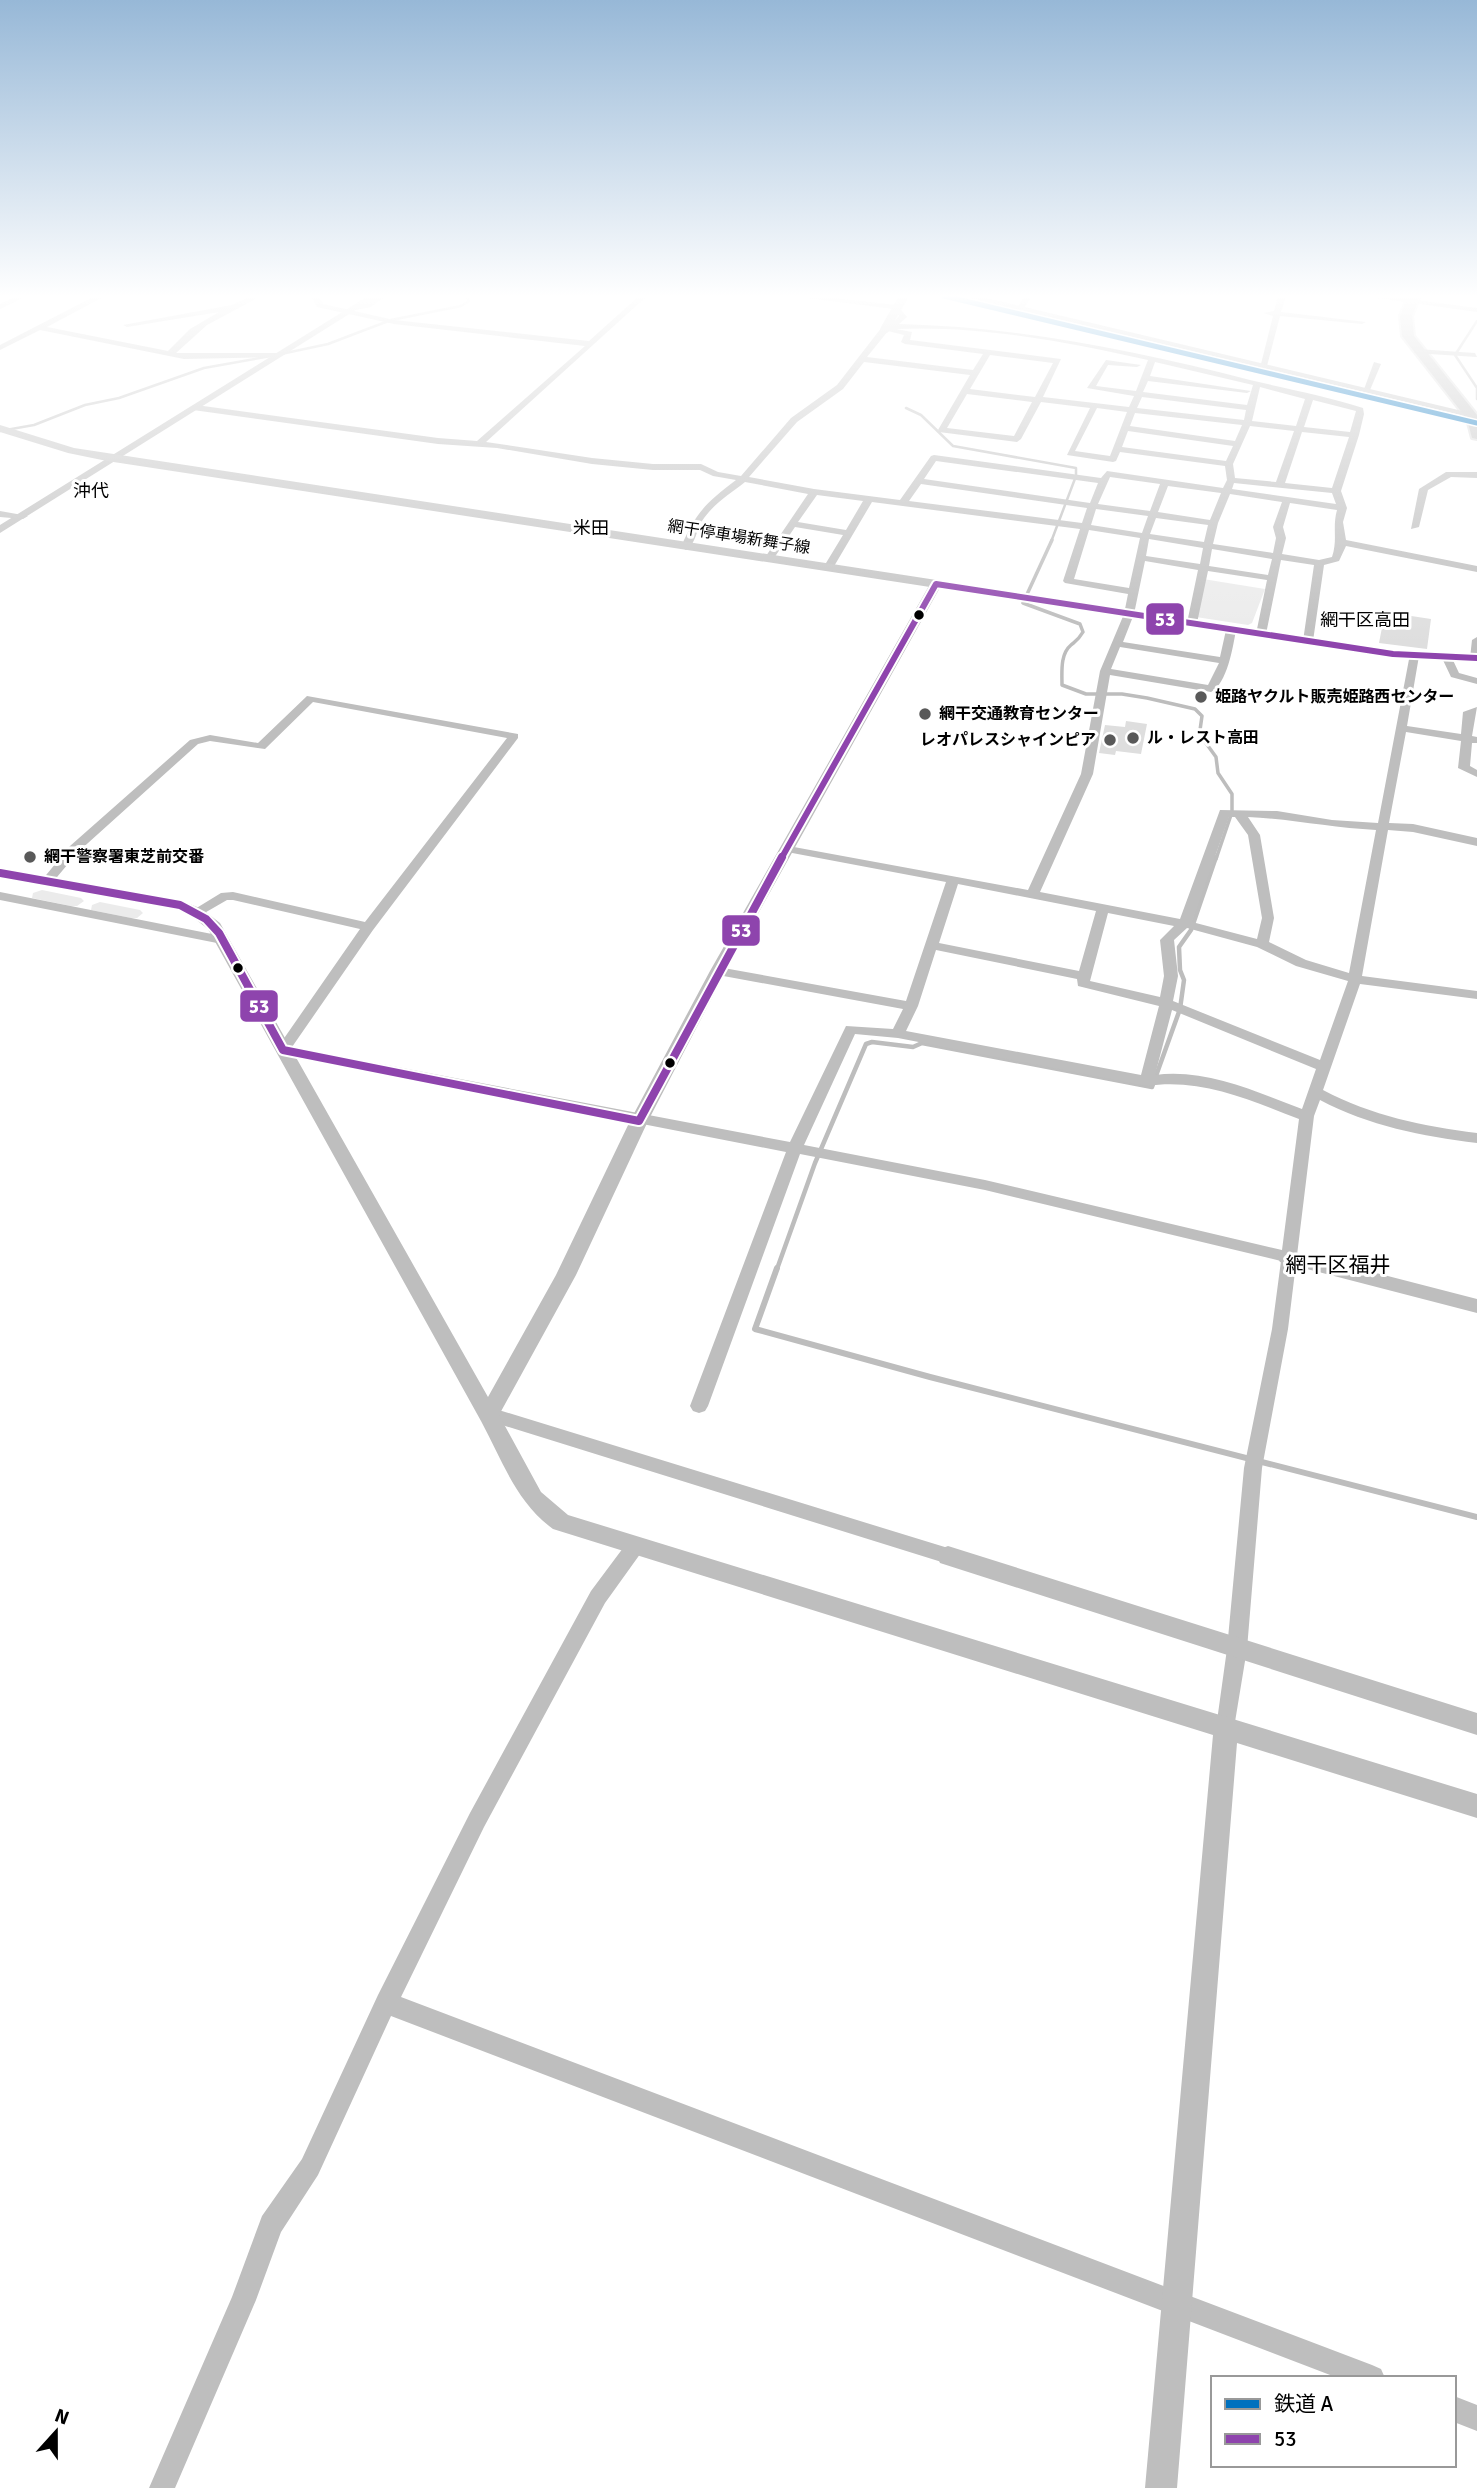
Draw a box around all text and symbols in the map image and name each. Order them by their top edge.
district label: 沖代 [73,480,109,502]
street label: 網干停車場新舞子線 [666,516,812,558]
district label: 米田 [573,517,609,539]
line badge: 53 [1145,602,1185,636]
unlabelled marker [912,608,926,622]
text: 53 [1155,608,1175,632]
district label: 網干区高田 [1320,609,1410,631]
place label: 姫路ヤクルト販売姫路西センター [1215,687,1455,707]
marker: 姫路ヤクルト販売姫路西センター [1193,689,1209,705]
place label: 網干交通教育センター [939,704,1099,724]
marker: 網干交通教育センター [917,706,933,722]
place label: ル・レスト高田 [1147,728,1259,748]
place label: レオパレスシャインピア [920,730,1096,750]
marker: ル・レスト高田 [1125,730,1141,746]
marker: レオパレスシャインピア [1102,732,1118,748]
place label: 網干警察署東芝前交番 [44,847,204,867]
marker: 網干警察署東芝前交番 [22,849,38,865]
line badge: 53 [721,914,761,947]
text: 53 [731,919,751,943]
unlabelled marker [231,961,245,975]
line badge: 53 [239,989,279,1023]
text: 53 [249,995,269,1019]
unlabelled marker [663,1056,677,1070]
district label: 網干区福井 [1286,1252,1391,1278]
legend [1211,2376,1456,2467]
text: 鉄道 A [1274,2391,1334,2417]
north arrow [21,2397,91,2467]
text: N [51,2403,72,2431]
text: 53 [1274,2426,1297,2452]

